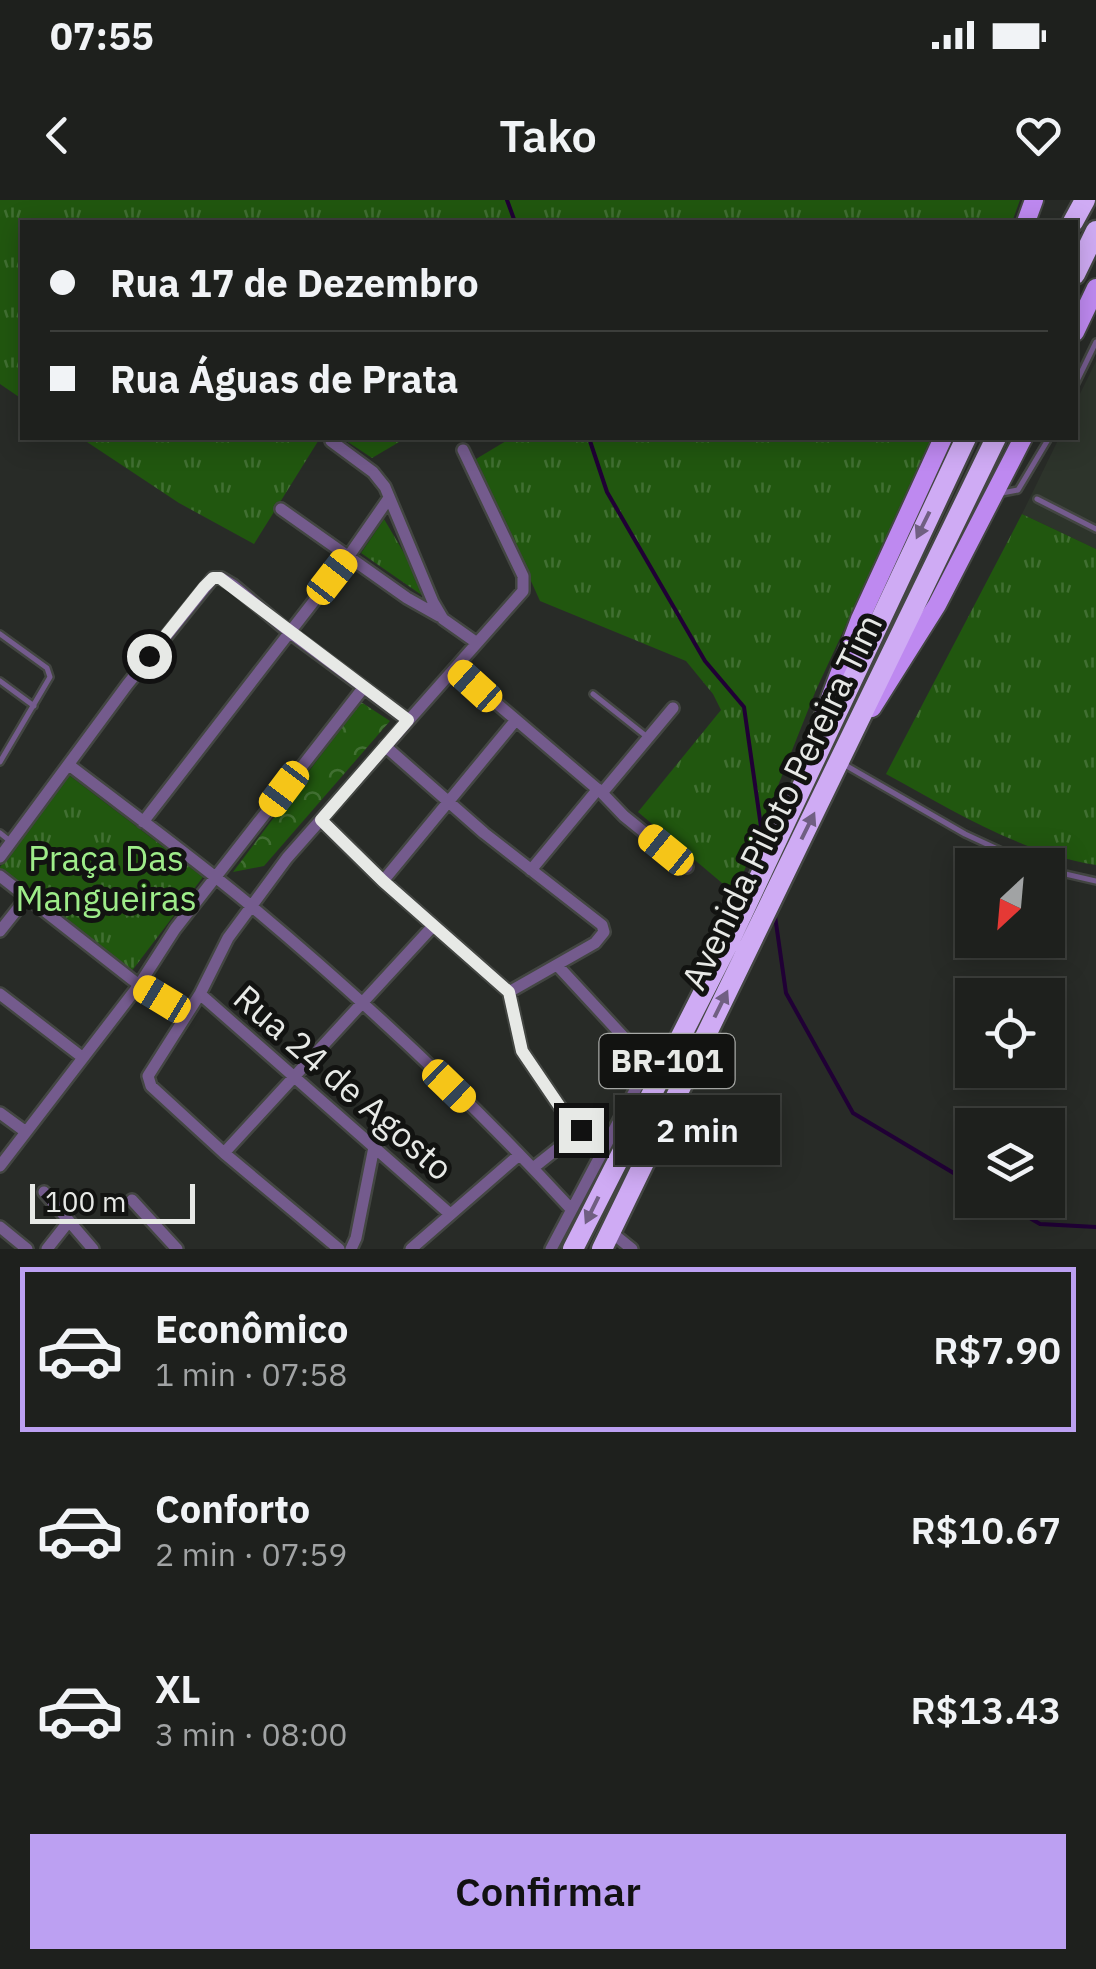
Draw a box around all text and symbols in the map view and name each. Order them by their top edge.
text: 07:55 [50,11,154,60]
text: Tako [499,106,597,164]
icon: back [30,108,85,163]
icon: heart [1011,108,1066,163]
text: Rua 17 de Dezembro [110,258,479,307]
text: Rua Águas de Prata [110,354,458,403]
one-way arrow [915,511,932,540]
car [302,544,362,610]
street label: Avenida Piloto Pereira Tim [670,606,892,997]
route start [127,634,172,679]
car [443,655,507,717]
car [254,756,314,822]
one-way arrow [799,811,816,840]
car [633,819,699,881]
park label: Praça Das Mangueiras [15,835,197,921]
north arrow [955,848,1065,958]
map controls [955,848,1065,1218]
car [129,971,195,1027]
street label: Rua 24 de Agosto [224,974,463,1190]
button: locate [955,978,1065,1088]
one-way arrow [713,989,730,1018]
road number: BR-101 [600,1034,734,1088]
car [417,1054,481,1118]
callout: 2 min [616,1095,781,1165]
route end [559,1108,604,1153]
button: layers [955,1108,1065,1218]
text: 2 min [656,1109,739,1151]
scale bar [30,1179,195,1224]
text: 100 m [45,1183,126,1220]
one-way arrow [584,1196,601,1225]
text: Econômico [155,1304,348,1353]
icon: car [35,1305,125,1395]
text: R$7.90 [933,1325,1061,1374]
text: 1 min · 07:58 [155,1353,348,1395]
text: Conforto [155,1484,310,1533]
icon: car [35,1485,125,1575]
text: R$10.67 [910,1505,1061,1554]
text: 2 min · 07:59 [155,1533,348,1575]
text: XL [155,1664,201,1713]
icon: car [35,1665,125,1755]
text: R$13.43 [910,1685,1061,1734]
text: 3 min · 08:00 [155,1713,348,1755]
button: Confirmar [30,1834,1066,1949]

